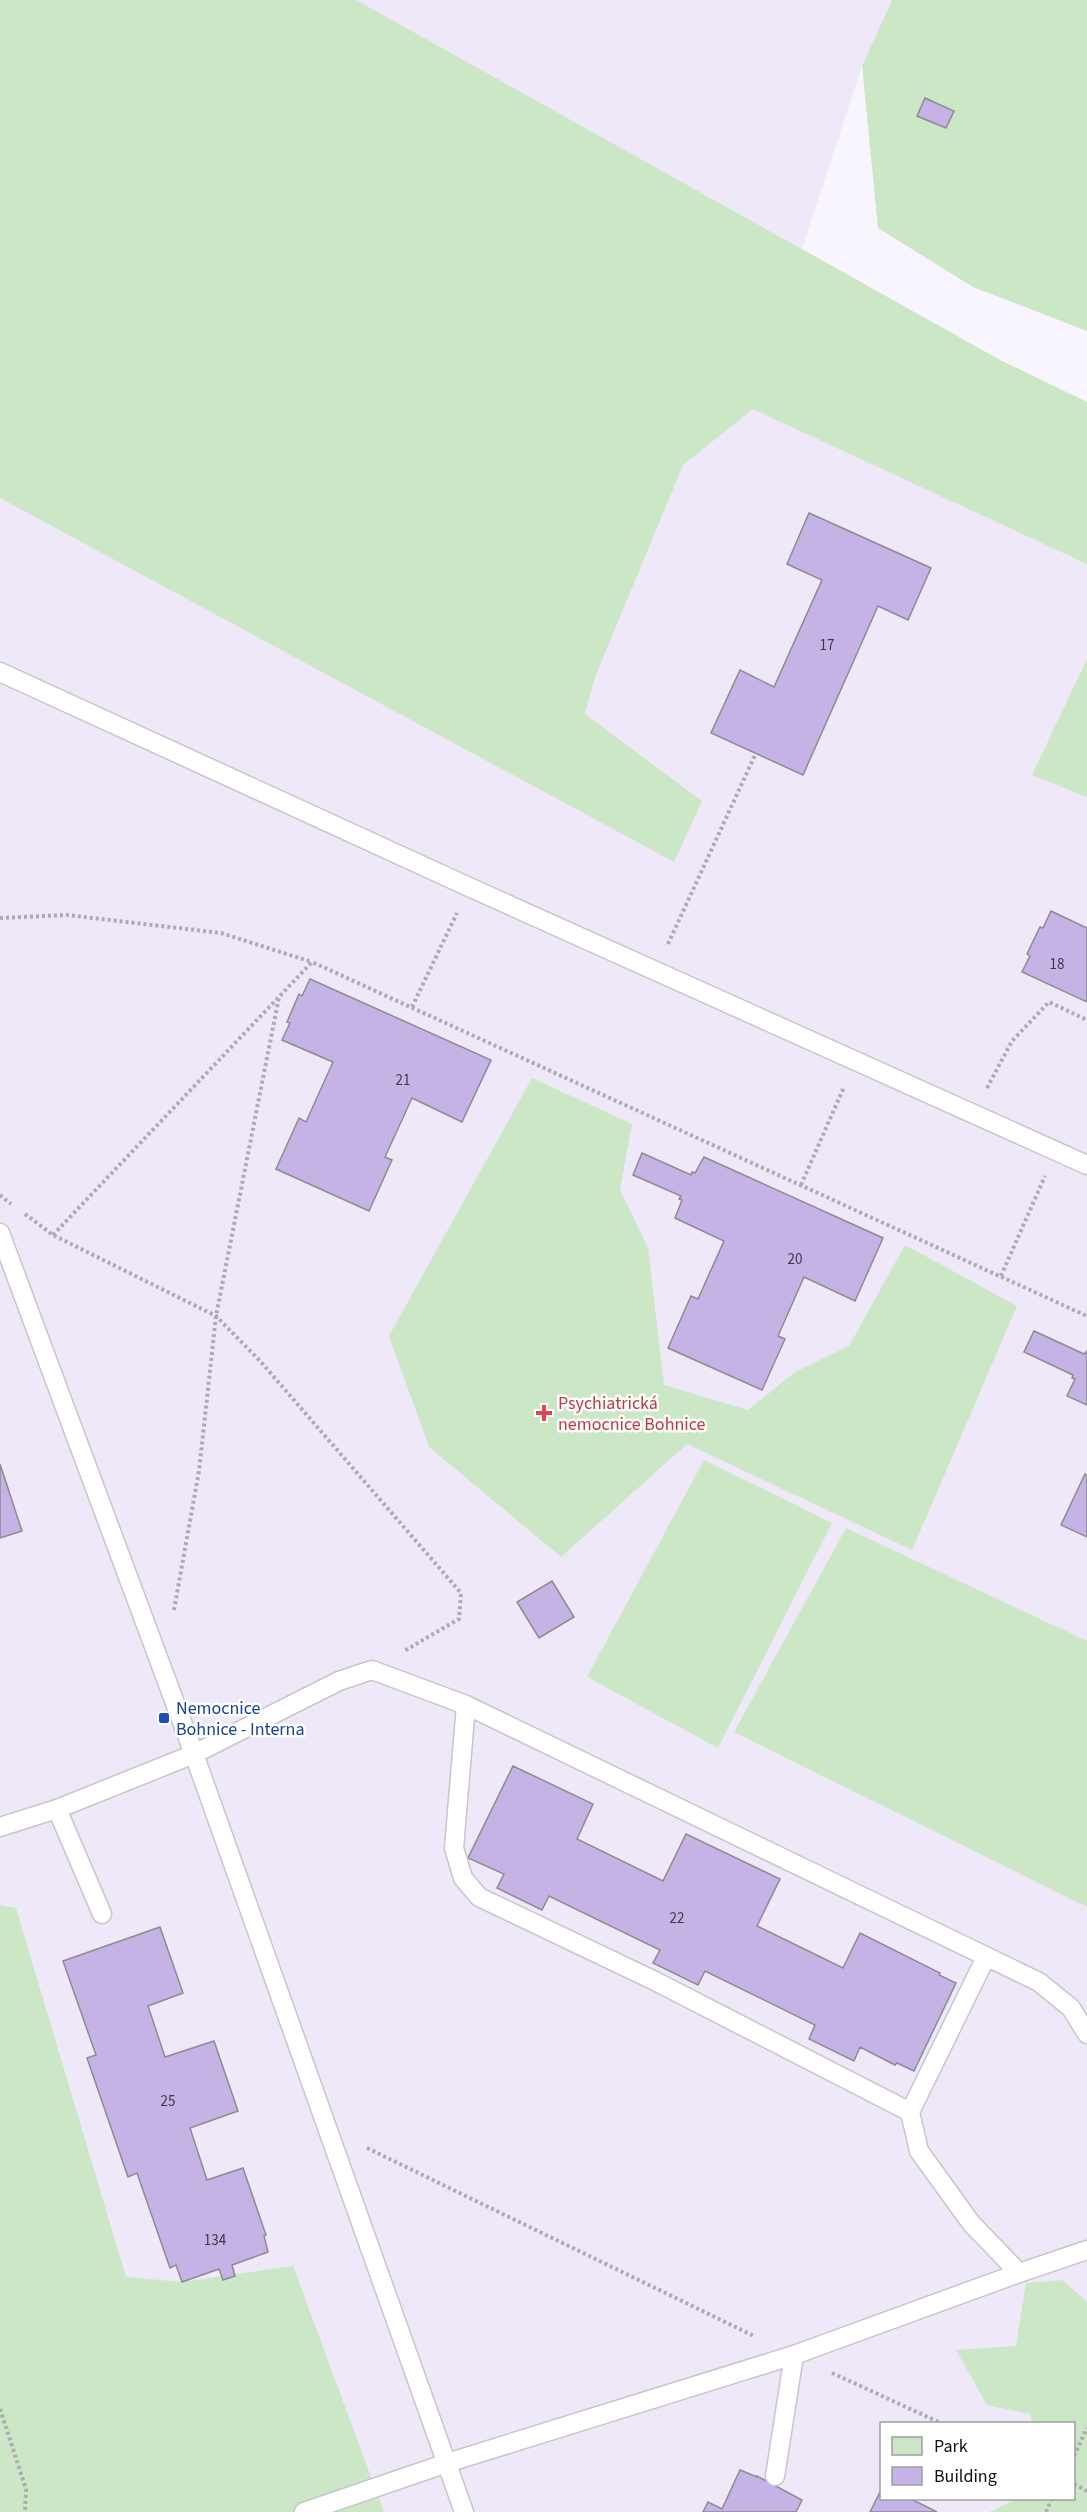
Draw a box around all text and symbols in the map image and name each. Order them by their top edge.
house number: 17 [820,635,834,656]
house number: 18 [1050,954,1064,975]
house number: 21 [396,1070,410,1091]
house number: 20 [788,1249,802,1270]
place label: Psychiatrická nemocnice Bohnice [558,1391,706,1437]
marker: Psychiatrická nemocnice Bohnice [535,1404,553,1422]
place label: Nemocnice Bohnice - Interna [176,1696,304,1742]
marker: Nemocnice Bohnice - Interna [157,1711,171,1725]
house number: 22 [670,1908,684,1929]
house number: 25 [161,2091,175,2112]
house number: 134 [204,2230,227,2251]
legend [880,2422,1075,2500]
text: Park [934,2434,968,2459]
text: Building [934,2464,997,2489]

